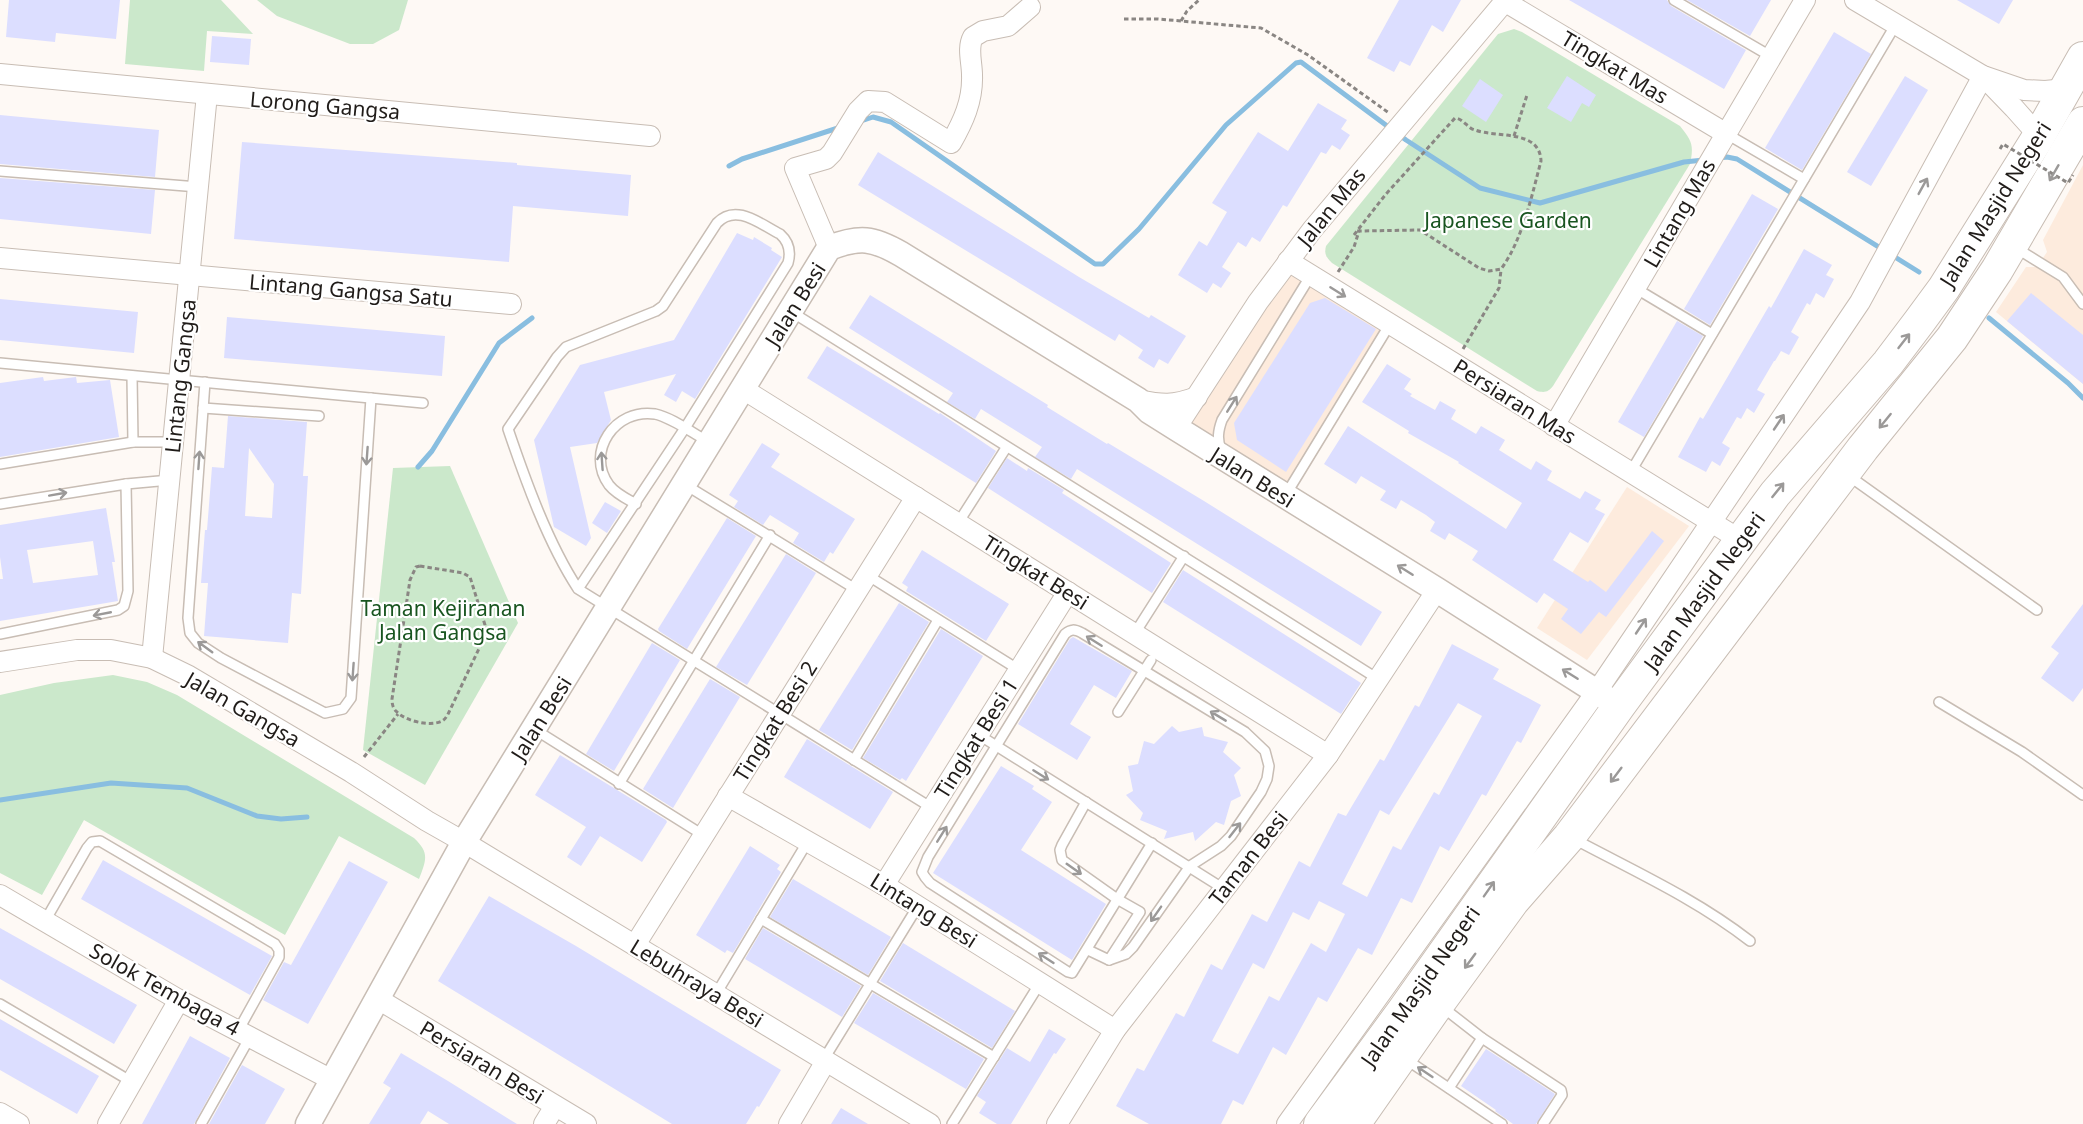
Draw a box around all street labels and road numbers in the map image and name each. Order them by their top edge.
street label: Tingkat Mas [1556,24,1674,110]
street label: Lorong Gangsa [249,84,401,126]
street label: Jalan Masjid Negeri [1932,116,2057,294]
street label: Lintang Mas [1637,154,1721,272]
street label: Jalan Mas [1289,162,1371,254]
street label: Jalan Besi [757,257,832,353]
street label: Lintang Gangsa Satu [248,267,454,313]
street label: Lintang Gangsa [158,298,202,454]
street label: Persiaran Mas [1448,352,1582,450]
street label: Jalan Besi [1204,439,1300,514]
street label: Jalan Masjid Negeri [1636,506,1771,678]
street label: Tingkat Besi [978,528,1094,616]
street label: Tingkat Besi 2 [727,655,823,787]
street label: Jalan Gangsa [179,664,305,753]
street label: Jalan Besi [503,671,578,767]
street label: Tingkat Besi 1 [928,672,1024,804]
street label: Taman Besi [1202,805,1294,911]
street label: Lintang Besi [865,866,983,954]
street label: Jalan Masjid Negeri [1353,900,1486,1073]
street label: Lebuhraya Besi [625,932,769,1034]
street label: Solok Tembaga 4 [85,936,245,1042]
street label: Persiaran Besi [415,1014,549,1110]

